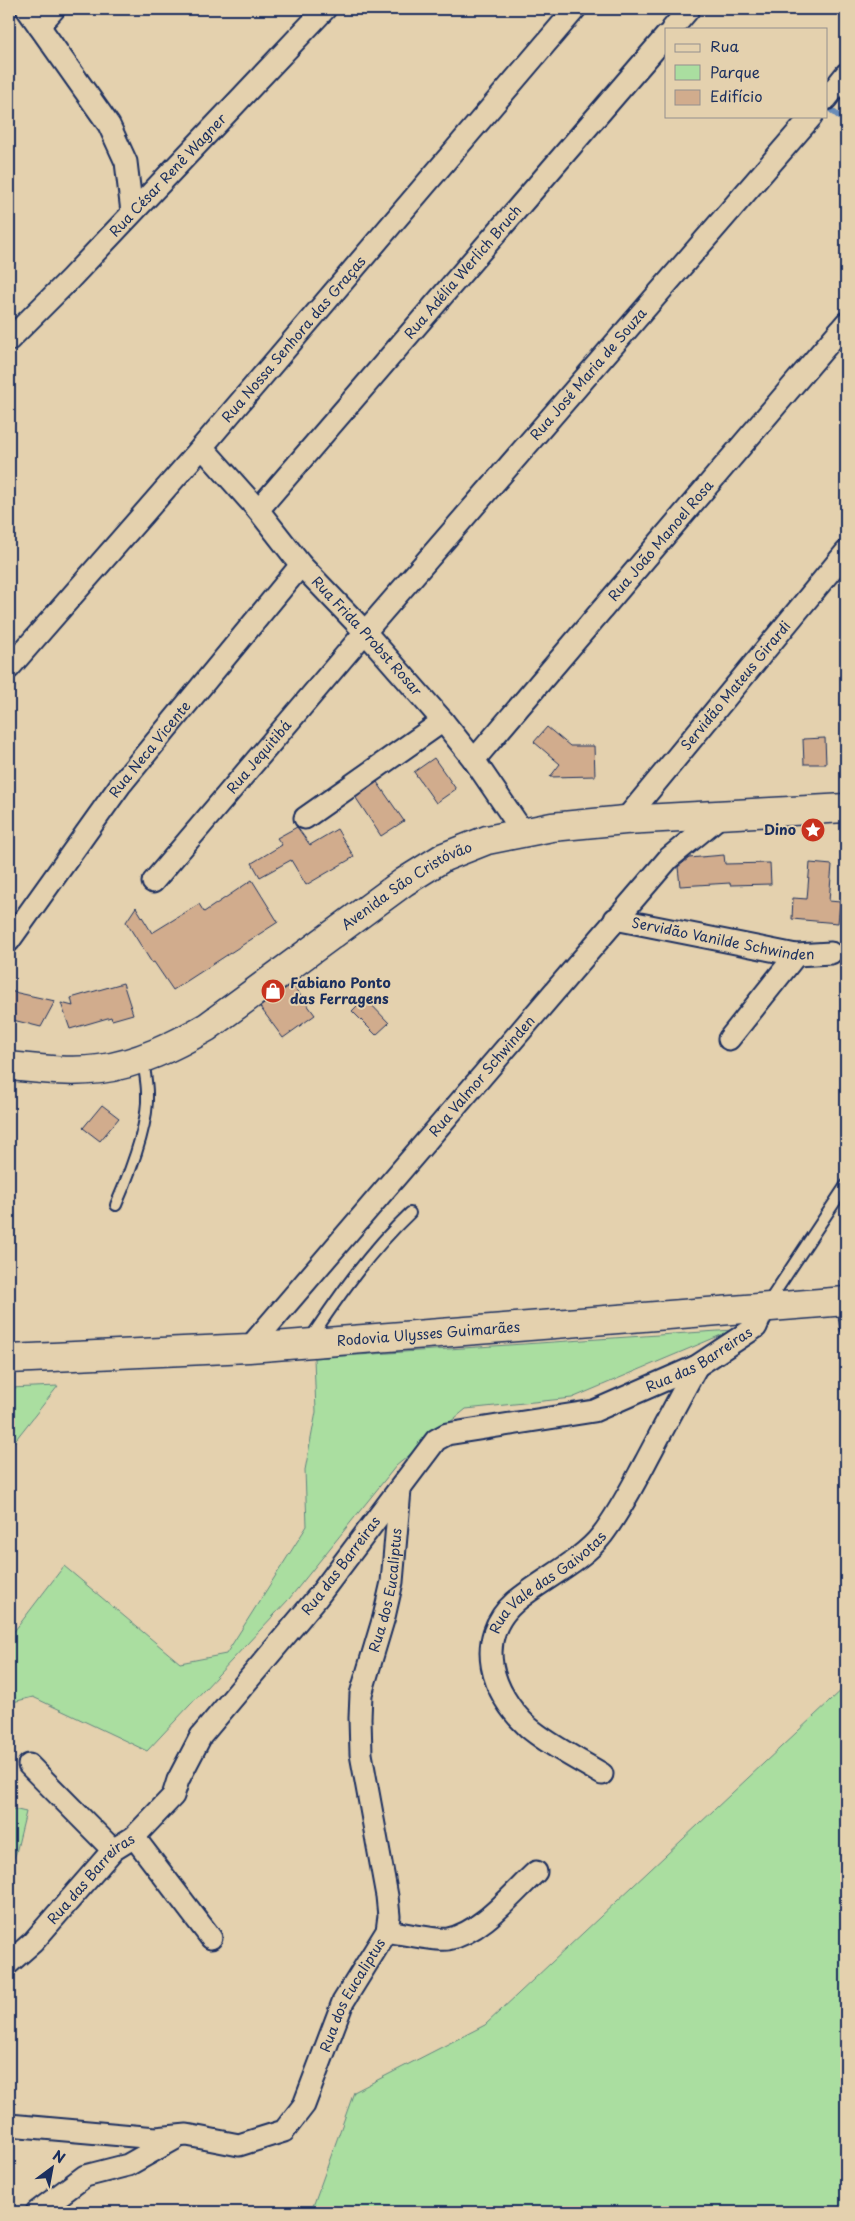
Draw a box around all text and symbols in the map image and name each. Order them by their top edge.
legend [665,28,828,118]
text: Rua [710,34,739,57]
text: Parque [710,60,760,83]
text: Edifício [710,84,763,107]
street label: Rua César Renê Wagner [104,108,231,241]
street label: Rua Adélia Werlich Bruch [399,200,526,343]
street label: Rua Nossa Senhora das Graças [216,251,370,427]
street label: Rua José Maria de Souza [525,303,651,445]
street label: Rua João Manoel Rosa [603,475,718,605]
street label: Rua Frida Probst Rosar [307,571,428,701]
street label: Servidão Mateus Girardi [676,616,795,755]
street label: Rua Neca Vicente [104,696,196,802]
street label: Rua Jequitibá [221,715,296,798]
place icon: Dino [800,817,826,843]
place label: Dino [764,819,796,840]
street label: Avenida São Cristóvão [337,836,475,935]
street label: Servidão Vanilde Schwinden [630,912,815,965]
place label: Fabiano Ponto das Ferragens [290,972,391,1009]
shop icon: Fabiano Ponto das Ferragens [260,978,286,1004]
street label: Rua Valmor Schwinden [424,1011,540,1141]
street label: Rodovia Ulysses Guimarães [336,1316,521,1351]
street label: Rua das Barreiras [642,1321,756,1397]
street label: Rua das Barreiras [296,1512,385,1619]
street label: Rua dos Eucaliptus [363,1527,407,1655]
street label: Rua Vale das Gaivotas [484,1527,611,1637]
street label: Rua das Barreiras [42,1828,139,1929]
street label: Rua dos Eucaliptus [314,1934,390,2055]
north arrow [28,2144,78,2194]
text: N [49,2145,69,2168]

